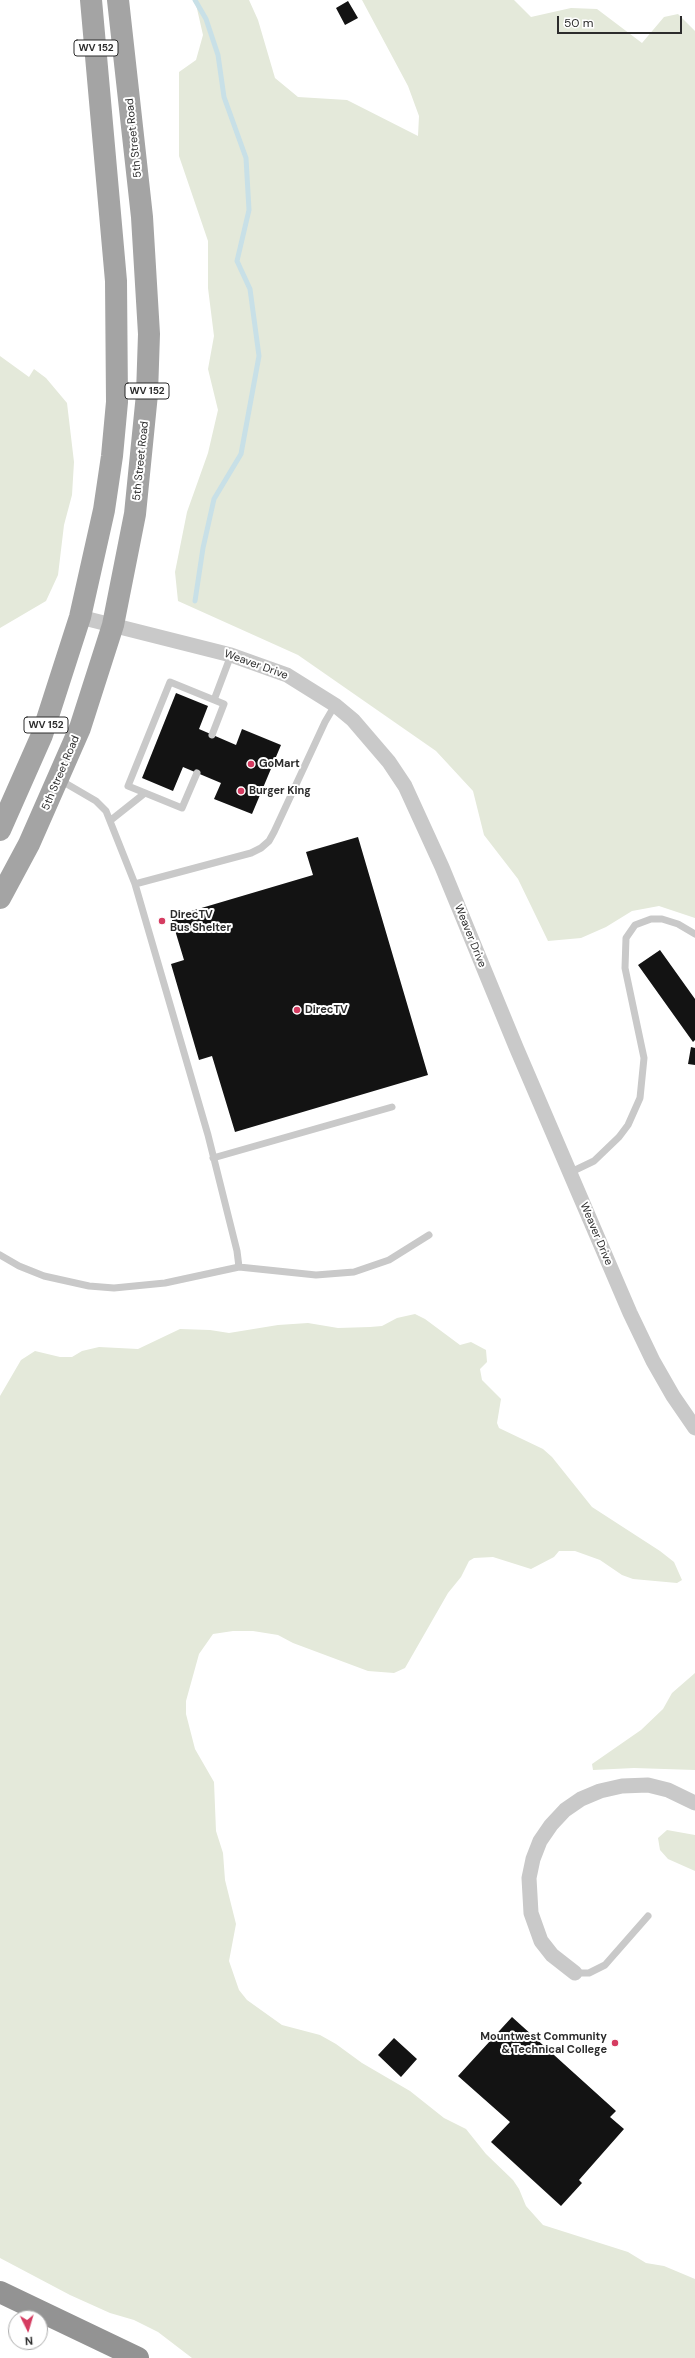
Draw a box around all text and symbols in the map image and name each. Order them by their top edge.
scale bar [559,8,684,34]
text: 50 m [564,15,593,31]
road number: WV 152 [74,40,118,56]
street label: 5th Street Road [123,98,145,178]
road number: WV 152 [125,383,169,399]
street label: 5th Street Road [130,421,152,501]
street label: Weaver Drive [222,647,290,683]
road number: WV 152 [24,717,68,733]
street label: 5th Street Road [39,734,83,812]
place label: GoMart [259,757,300,771]
marker: GoMart [246,759,256,769]
place label: Burger King [249,784,311,798]
marker: Burger King [236,786,246,796]
street label: Weaver Drive [451,903,489,969]
place label: DirecTV Bus Shelter [170,908,231,934]
marker: DirecTV Bus Shelter [157,916,167,926]
place label: DirecTV [305,1003,348,1017]
marker: DirecTV [292,1005,302,1015]
street label: Weaver Drive [577,1201,615,1267]
place label: Mountwest Community & Technical College [480,2030,607,2056]
marker: Mountwest Community & Technical College [610,2038,620,2048]
north arrow [8,2310,48,2350]
text: N [24,2334,34,2348]

